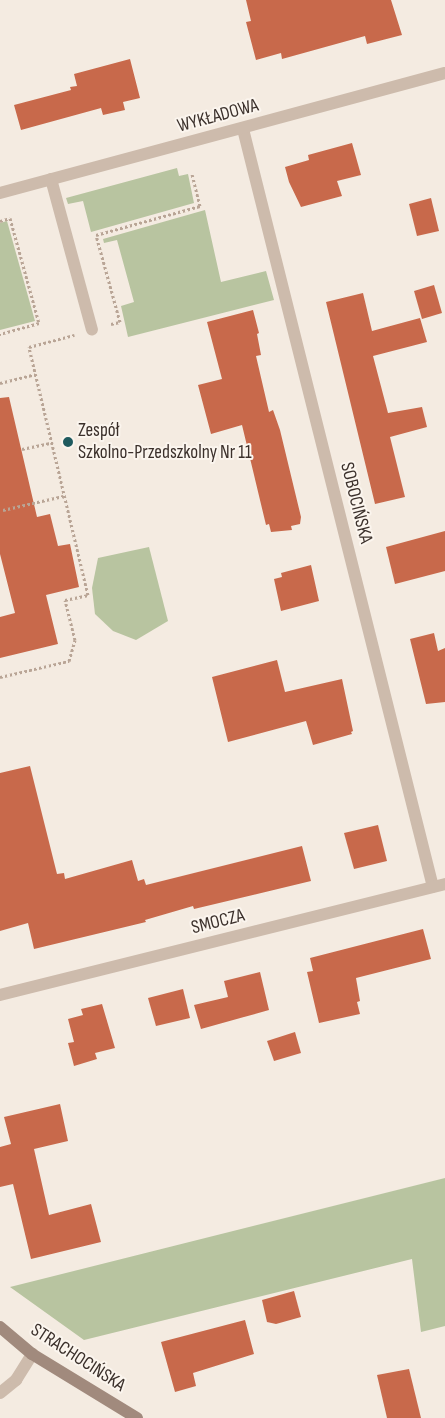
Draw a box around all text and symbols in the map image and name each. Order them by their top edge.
street label: WYKŁADOWA [175,94,261,138]
place label: Zespół Szkolno-Przedszkolny Nr 11 [78,420,252,464]
marker: Zespół Szkolno-Przedszkolny Nr 11 [62,436,74,448]
street label: SOBOCIŃSKA [335,460,377,546]
street label: SMOCZA [189,904,247,940]
street label: STRACHOCIŃSKA [26,1319,130,1397]

